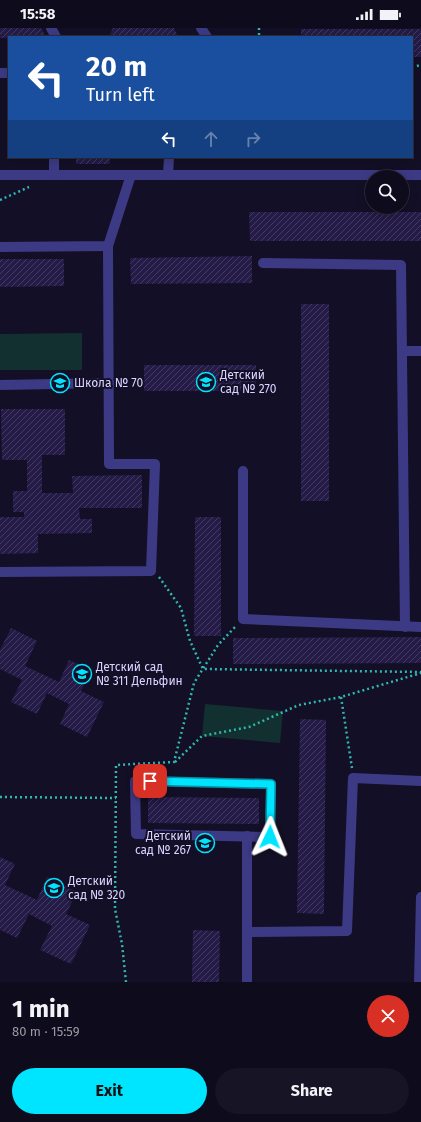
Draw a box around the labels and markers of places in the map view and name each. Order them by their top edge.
place label: Детский сад № 270 [219,368,277,396]
school or university icon: Детский сад № 270 [195,371,217,393]
school or university icon: Школа № 70 [49,372,71,394]
place label: Школа № 70 [74,376,144,390]
place label: Детский сад № 311 Дельфин [95,660,183,688]
school or university icon: Детский сад № 311 Дельфин [71,663,93,685]
pin [133,764,167,798]
place label: Детский сад № 267 [135,829,191,857]
school or university icon: Детский сад № 267 [194,832,216,854]
place label: Детский сад № 320 [67,874,125,902]
school or university icon: Детский сад № 320 [43,877,65,899]

